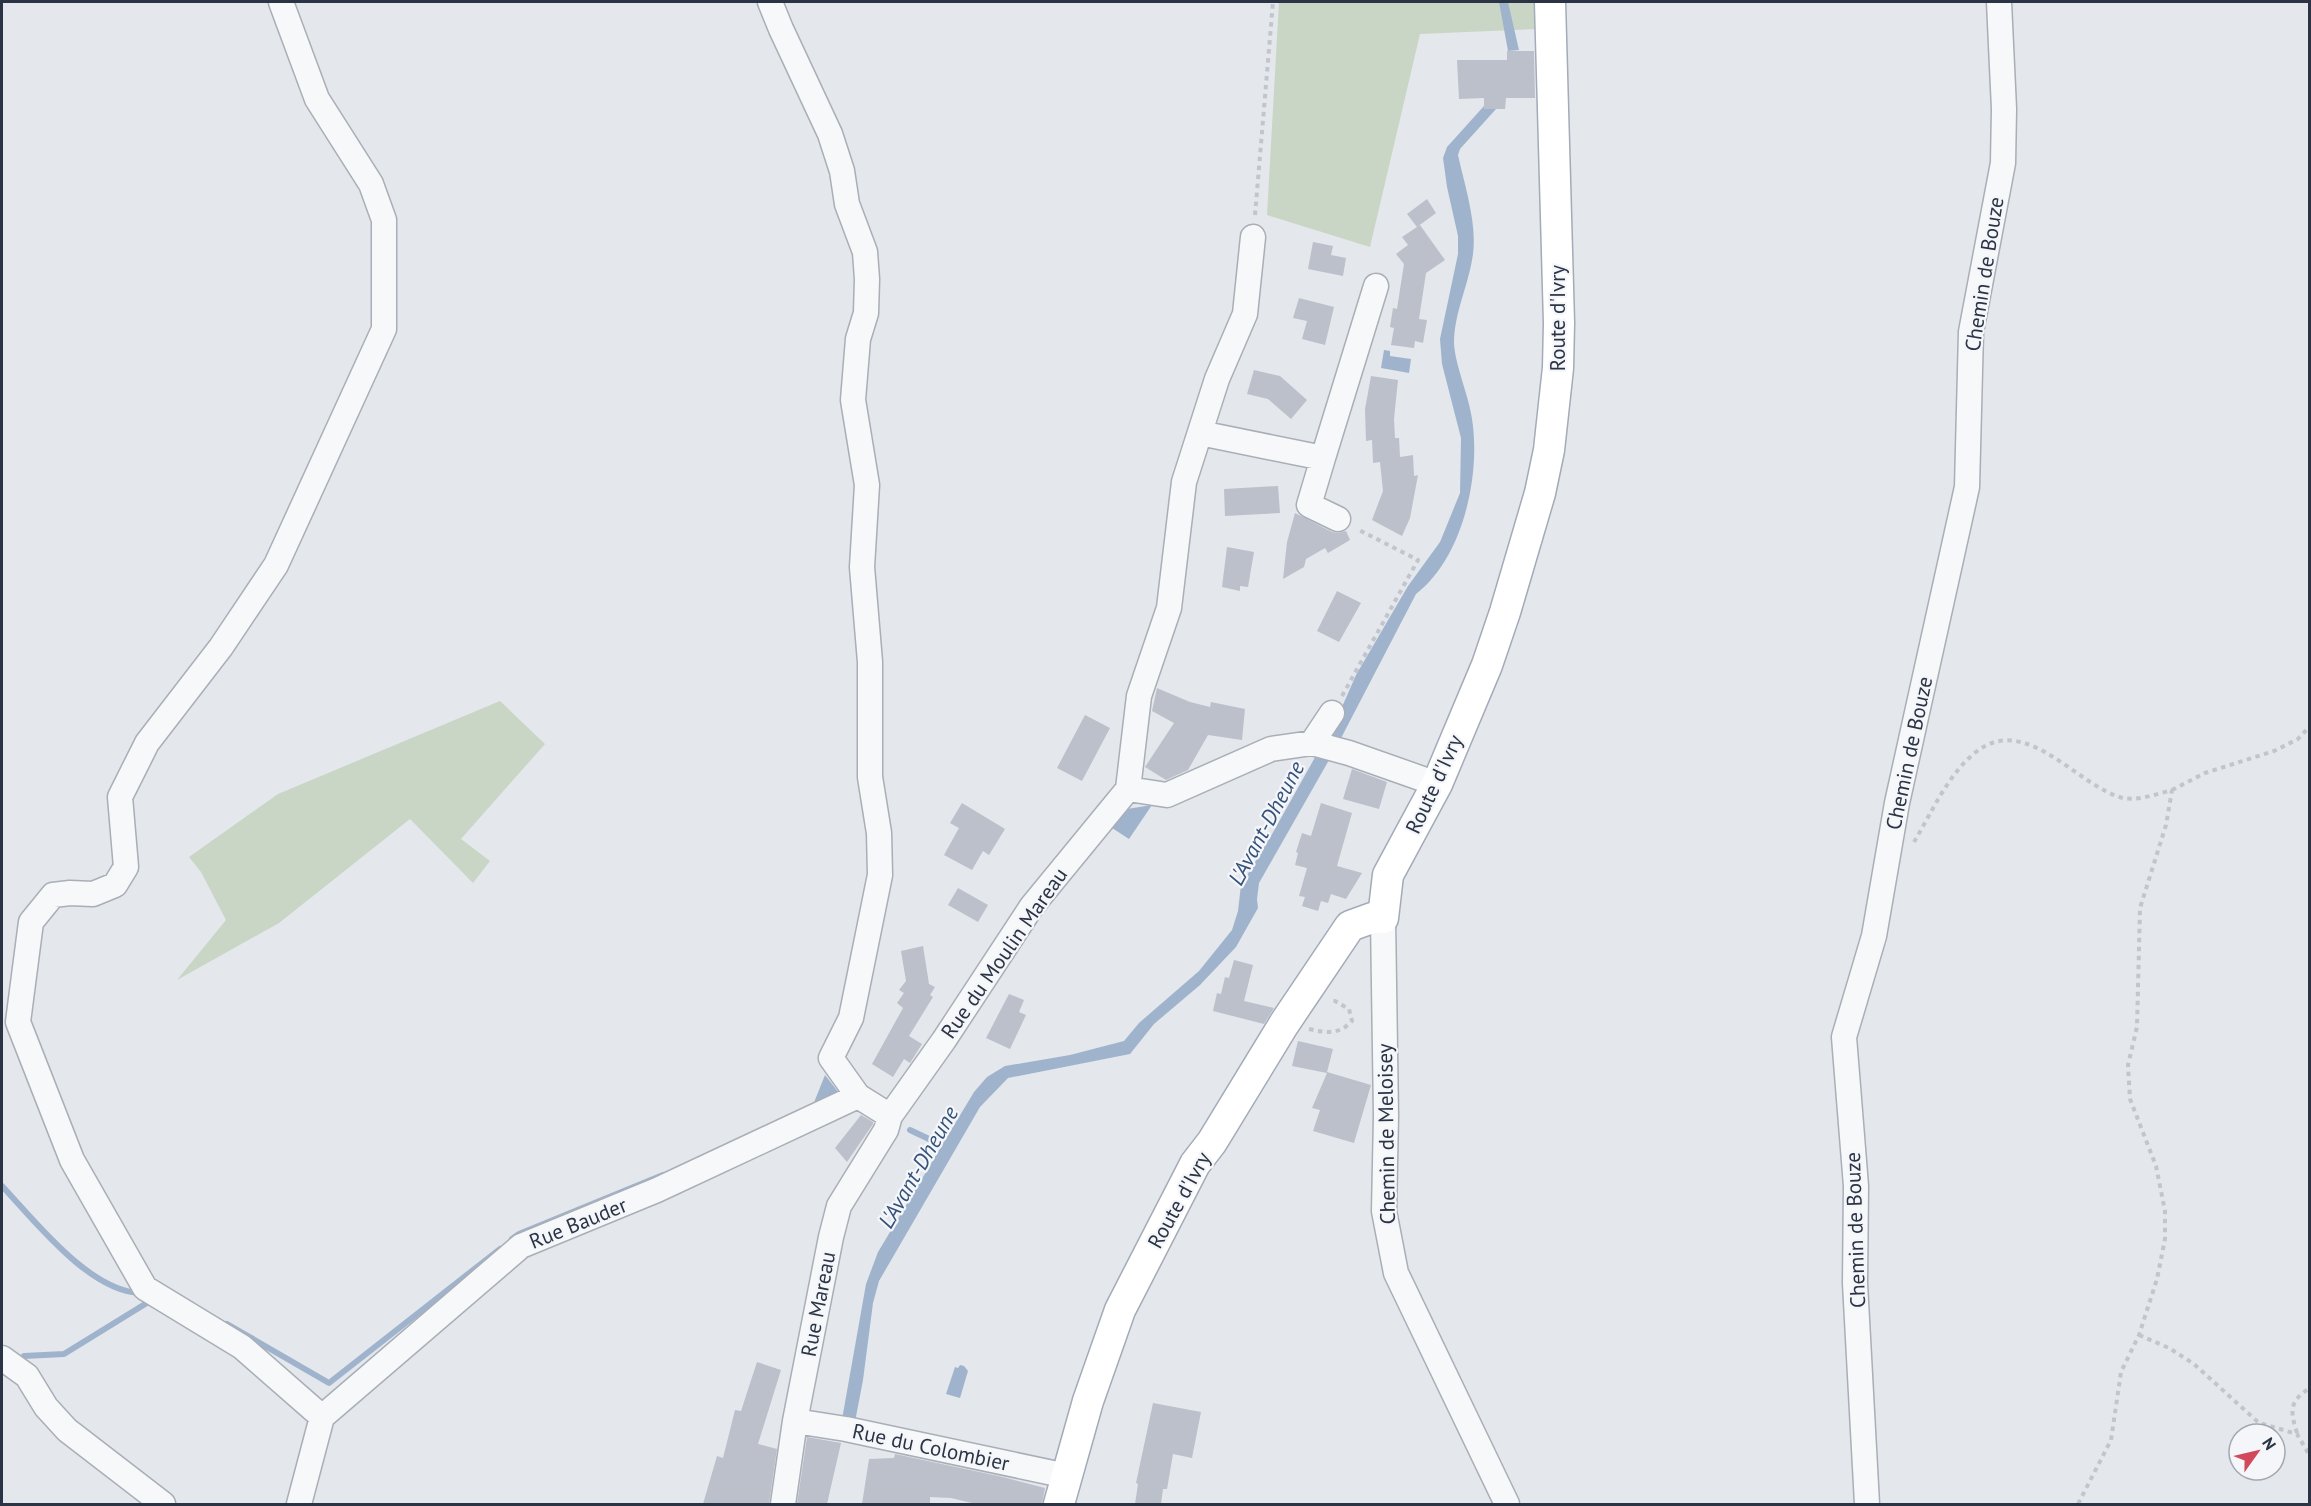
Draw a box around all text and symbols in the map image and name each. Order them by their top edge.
street label: Chemin de Bouze [1958,195,2010,353]
street label: Route d'Ivry [1544,265,1571,371]
street label: Chemin de Bouze [1880,674,1938,832]
street label: Route d'Ivry [1399,730,1469,838]
water label: L'Avant-Dheune [1222,756,1311,890]
street label: Rue du Moulin Mareau [935,862,1073,1044]
street label: Chemin de Meloisey [1371,1043,1401,1225]
water label: L'Avant-Dheune [872,1100,965,1233]
street label: Route d'Ivry [1141,1147,1217,1253]
street label: Chemin de Bouze [1839,1152,1871,1308]
street label: Rue Bauder [525,1191,631,1255]
street label: Rue Mareau [795,1249,841,1359]
street label: Rue du Colombier [850,1417,1012,1477]
north arrow [2227,1422,2287,1482]
text: N [2258,1434,2281,1454]

